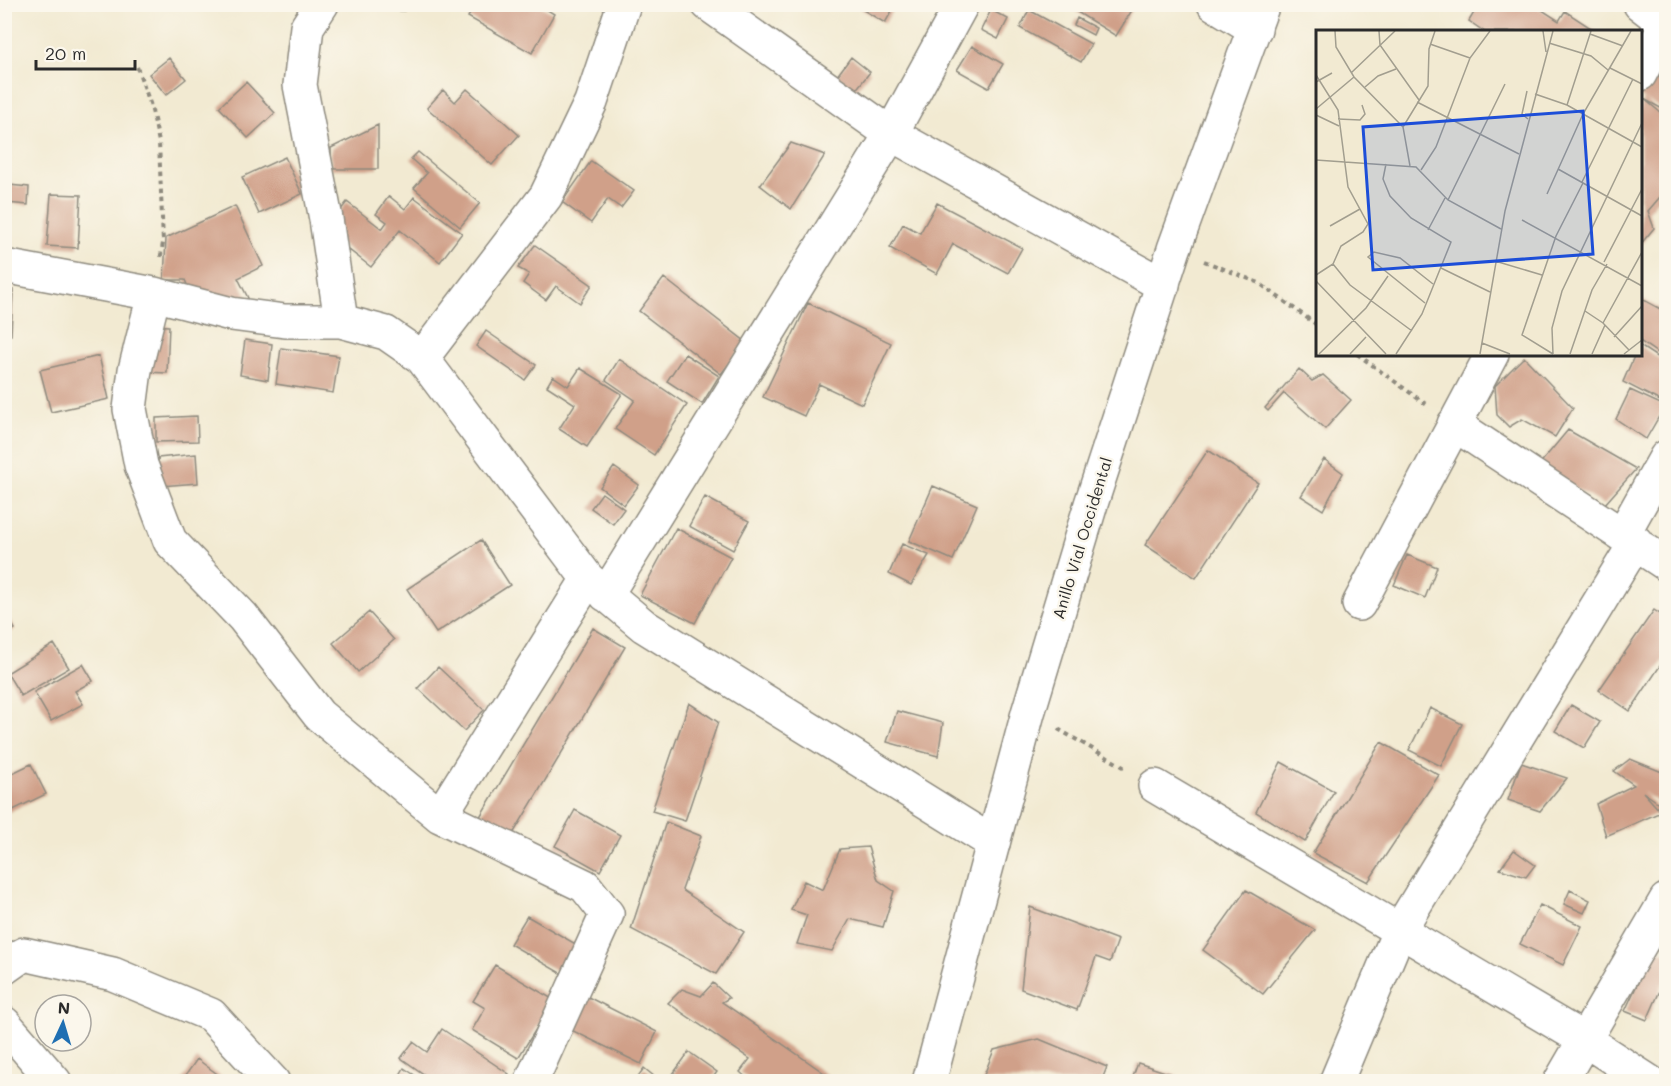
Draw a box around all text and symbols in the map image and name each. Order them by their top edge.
inset map [1316,30,1641,356]
scale bar [36,33,135,71]
text: 20 m [45,41,86,65]
street label: Anillo Vial Occidental [1047,454,1116,621]
north arrow [33,993,93,1053]
text: N [57,997,71,1018]

